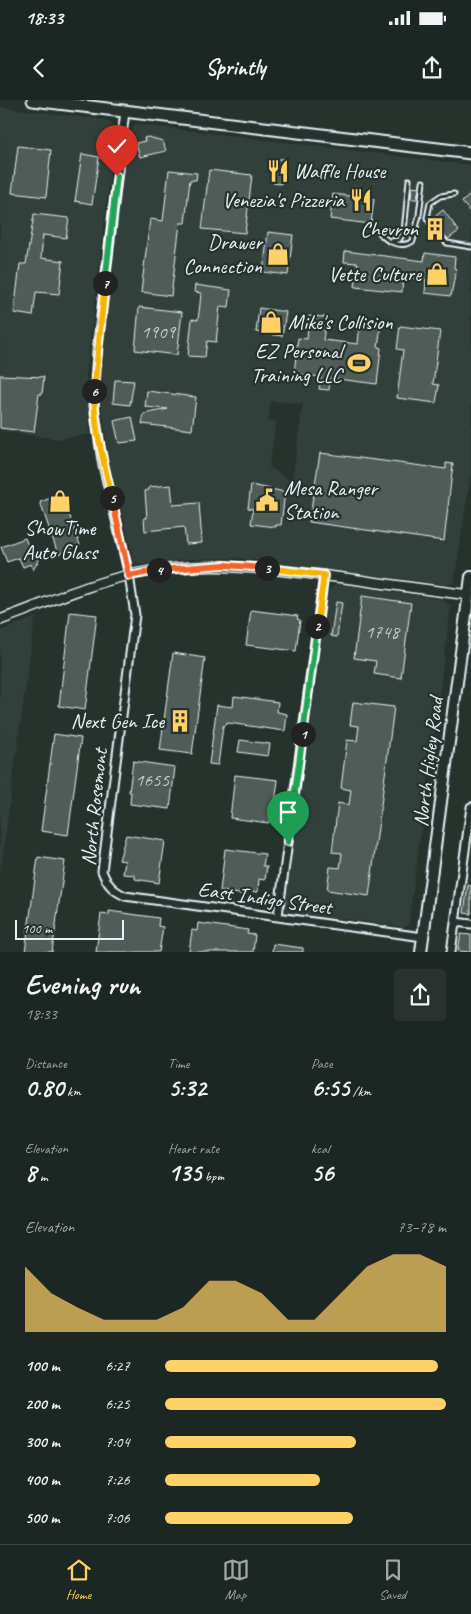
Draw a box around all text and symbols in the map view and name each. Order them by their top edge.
text: 18:33 [25,6,63,30]
icon: back [25,54,53,82]
text: Sprintly [205,54,266,82]
icon: share [418,54,446,82]
pin [96,125,138,176]
icon: check [103,132,131,160]
restaurant icon: Waffle House [265,158,291,184]
place label: Waffle House [294,158,386,184]
place label: Venezia's Pizzeria [222,187,346,213]
restaurant icon: Venezia's Pizzeria [348,187,374,213]
place label: Chevron [360,216,419,242]
building icon: Chevron [422,216,448,242]
place label: Drawer Connection [183,229,263,279]
shop icon: Drawer Connection [265,241,291,267]
place label: Vette Culture [328,261,422,287]
shop icon: Vette Culture [424,261,450,287]
pin: 7 [92,270,118,296]
text: 7 [102,275,109,292]
shop icon: Mike's Collision [258,309,284,335]
place label: Mike's Collision [288,309,393,335]
house number: 1909 [141,320,177,344]
place label: EZ Personal Training LLC [251,338,345,388]
sports icon: EZ Personal Training LLC [346,350,372,376]
pin: 6 [82,378,106,404]
text: 6 [91,383,98,400]
place label: Mesa Ranger Station [284,475,379,525]
pin: 5 [100,486,124,510]
public building icon: Mesa Ranger Station [254,487,280,513]
shop icon: ShowTime Auto Glass [47,488,73,514]
text: 5 [109,490,116,507]
place label: ShowTime Auto Glass [23,515,99,565]
pin: 3 [254,556,280,580]
pin: 4 [146,558,172,582]
text: 3 [264,560,271,577]
text: 4 [156,562,163,579]
pin: 2 [304,614,330,638]
text: 2 [314,618,321,635]
house number: 1748 [365,620,402,644]
street label: North Higley Road [407,692,449,828]
place label: Next Gen Ice [71,708,165,734]
building icon: Next Gen Ice [167,708,193,734]
pin: 1 [290,722,316,746]
text: 1 [300,726,307,743]
street label: North Rosemont [75,745,113,867]
house number: 1655 [135,768,171,792]
pin [267,791,309,842]
icon: arrive [274,798,302,826]
street label: East Indigo Street [196,876,336,921]
scale bar [15,916,124,940]
text: 100 m [22,920,52,937]
text: Evening run [25,967,140,1002]
button: share [394,969,446,1021]
text: 18:33 [25,1004,57,1024]
text: Distance [25,1055,67,1072]
text: Time [168,1055,189,1072]
text: Pace [311,1055,333,1072]
text: 0.80 [25,1072,64,1104]
text: 5:32 [168,1072,206,1104]
text: 6:55 [311,1072,349,1104]
text: km [64,1083,81,1100]
text: /km [349,1083,371,1100]
text: Elevation [25,1140,68,1157]
text: Heart rate [168,1140,219,1157]
text: kcal [311,1140,330,1157]
text: 8 [25,1157,36,1189]
text: 135 [168,1157,201,1189]
text: 56 [311,1157,334,1189]
text: m [36,1168,48,1185]
text: bpm [201,1168,224,1185]
text: Elevation [25,1217,74,1237]
text: 73–78 m [397,1217,446,1237]
text: 100 m [25,1356,60,1376]
text: 6:27 [105,1356,130,1376]
text: 200 m [25,1394,60,1414]
text: 6:25 [105,1394,130,1414]
text: 300 m [25,1432,60,1452]
text: 7:04 [105,1432,130,1452]
text: 400 m [25,1470,60,1490]
text: 7:26 [105,1470,130,1490]
text: 500 m [25,1508,59,1528]
text: 7:06 [105,1508,130,1528]
tab: Home [65,1556,93,1603]
tab: Map [222,1556,250,1603]
tab: Saved [379,1556,407,1603]

